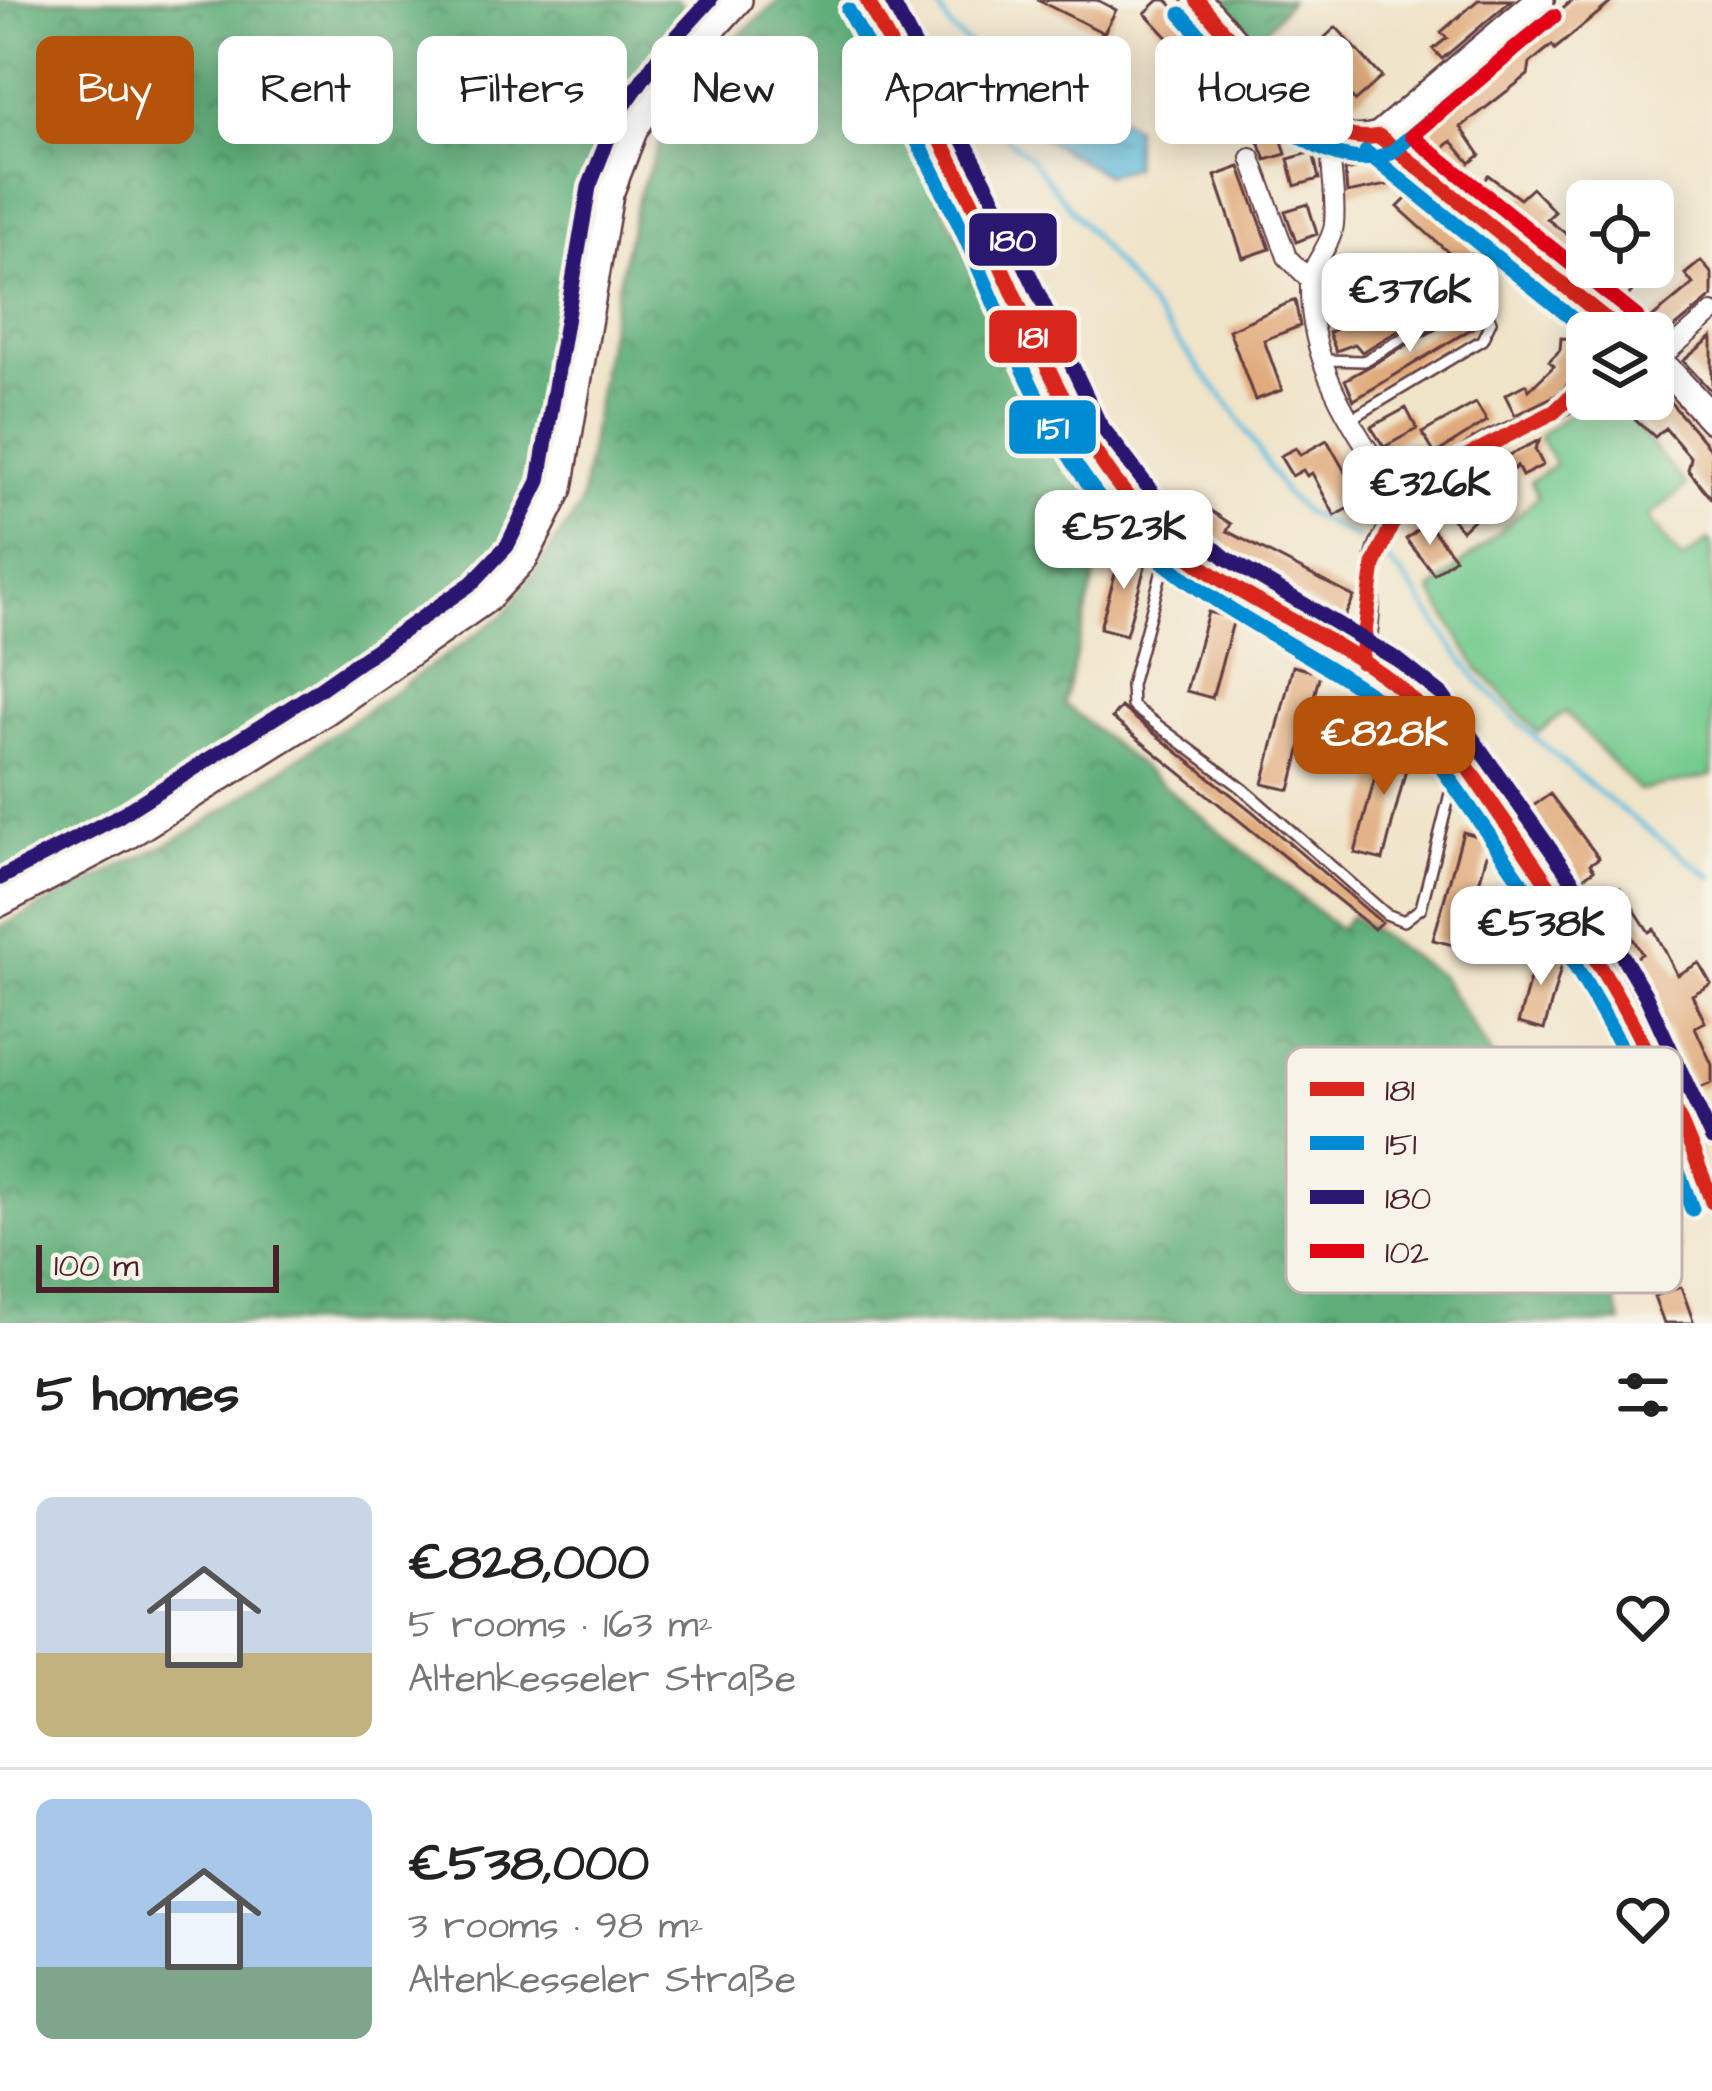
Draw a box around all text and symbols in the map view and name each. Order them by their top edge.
chip: Buy [36,36,194,144]
chip: Rent [218,36,393,144]
chip: Filters [417,36,627,144]
chip: New [651,36,818,144]
chip: Apartment [842,36,1131,144]
chip: House [1155,36,1353,144]
map controls [1566,180,1674,420]
button: locate [1566,180,1674,288]
line badge: 180 [967,211,1059,268]
text: 180 [990,218,1036,264]
pin: €376K [1326,253,1494,355]
text: €376K [1349,265,1471,319]
line badge: 181 [987,308,1079,365]
button: layers [1566,312,1674,420]
text: 181 [1018,315,1049,361]
line badge: 151 [1007,398,1098,456]
text: 151 [1037,406,1070,452]
pin: €326K [1346,446,1514,548]
text: €326K [1369,458,1491,512]
pin: €523K [1040,490,1208,592]
text: €523K [1062,502,1186,556]
pin: €828K [1300,696,1468,798]
text: €828K [1320,708,1448,762]
pin: €538K [1457,886,1625,988]
text: €538K [1477,898,1605,952]
legend [1286,1047,1682,1293]
text: 181 [1385,1068,1415,1114]
text: 151 [1385,1122,1417,1168]
text: 180 [1385,1176,1431,1222]
text: 102 [1385,1230,1429,1276]
scale bar [36,1239,279,1292]
text: 100 m [54,1243,139,1289]
text: 5 homes [36,1360,239,1431]
icon: filters [1610,1362,1676,1428]
text: €828,000 [408,1528,649,1599]
icon: home [132,1545,276,1689]
icon: heart [1610,1584,1676,1650]
text: 5 rooms · 163 m² [408,1599,713,1653]
text: Altenkesseler Straße [408,1653,796,1707]
text: €538,000 [408,1829,649,1900]
icon: home [132,1847,276,1991]
icon: heart [1610,1886,1676,1952]
text: 3 rooms · 98 m² [408,1900,704,1954]
text: Altenkesseler Straße [408,1954,796,2008]

